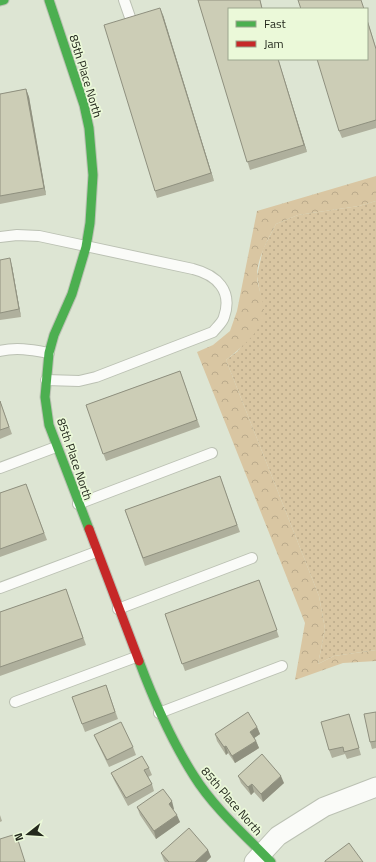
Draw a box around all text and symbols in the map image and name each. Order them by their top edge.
legend [228,8,368,60]
text: Fast [264,14,287,33]
street label: 85th Place North [64,32,108,120]
text: Jam [264,34,284,53]
street label: 85th Place North [52,415,98,503]
street label: 85th Place North [197,762,267,840]
north arrow [8,814,48,854]
text: N [10,831,27,843]

